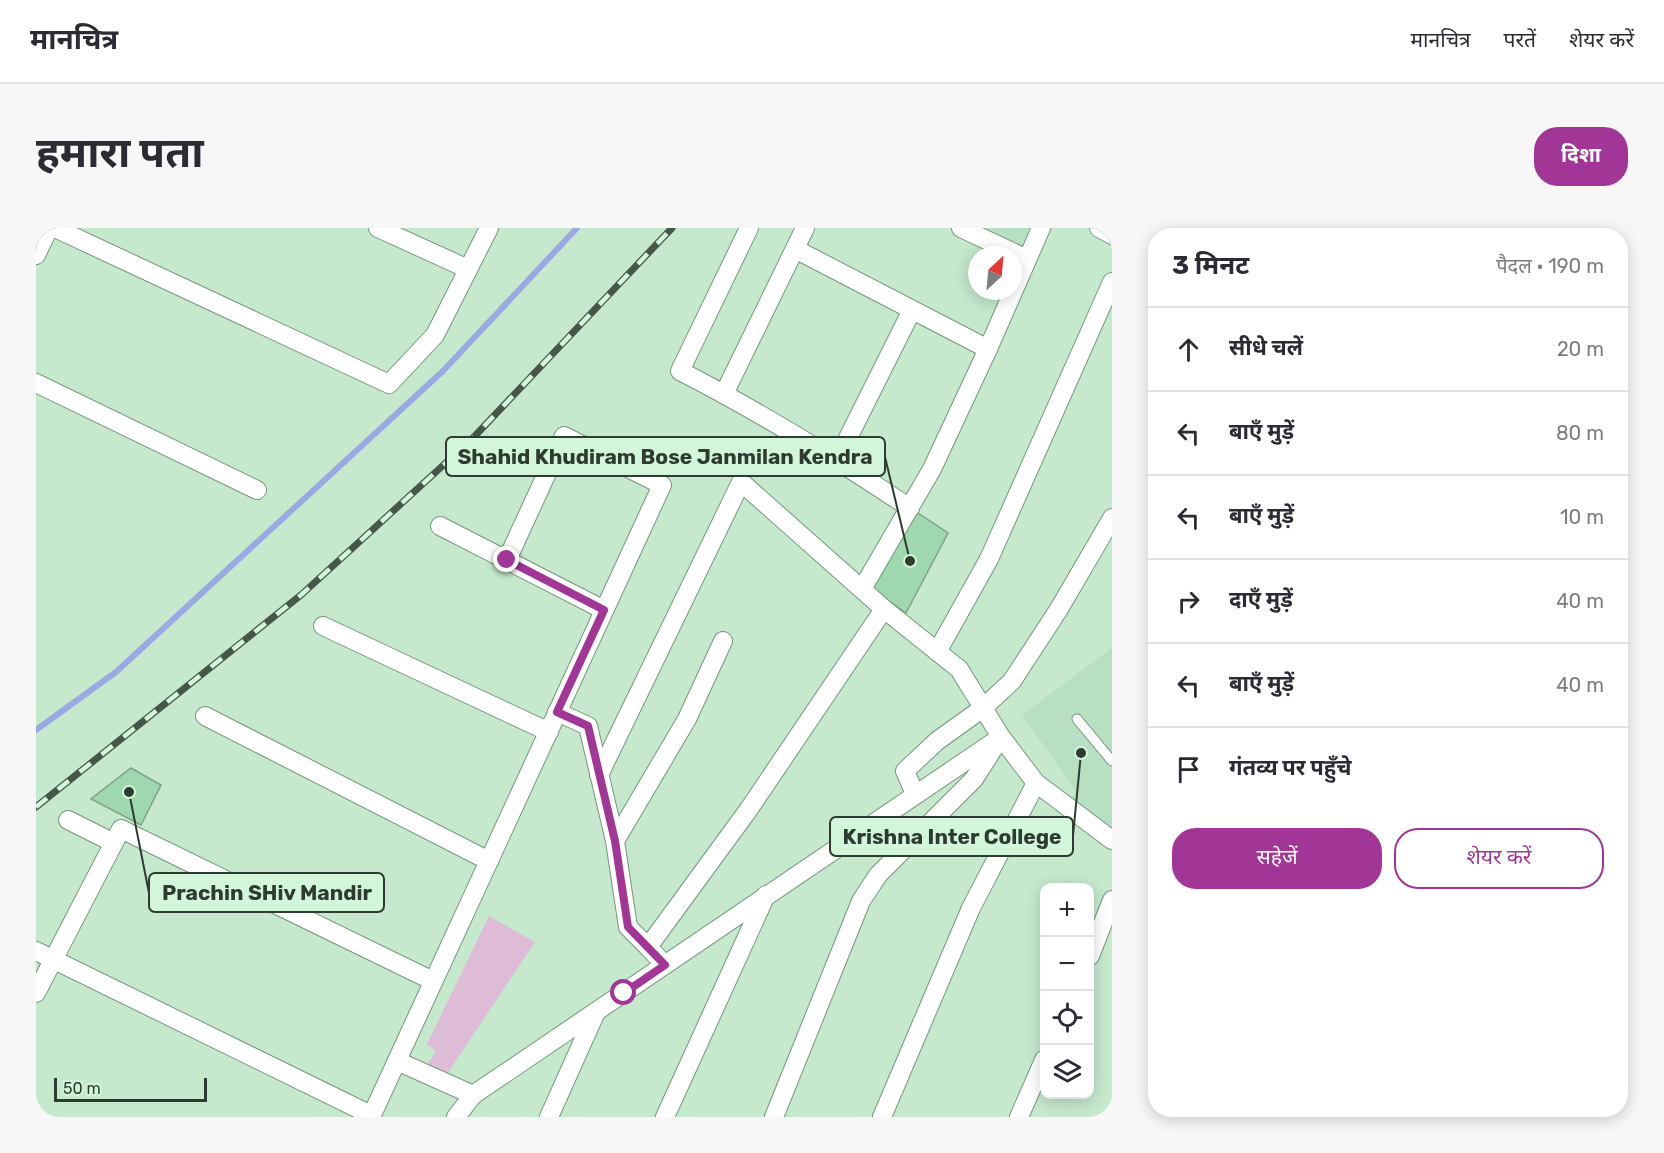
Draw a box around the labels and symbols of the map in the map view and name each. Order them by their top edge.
north arrow [968,246,1022,300]
callout: Shahid Khudiram Bose Janmilan Kendra [446,437,885,476]
text: Shahid Khudiram Bose Janmilan Kendra [457,444,873,469]
route end [493,546,519,572]
callout: Krishna Inter College [830,817,1073,856]
text: Krishna Inter College [842,824,1062,849]
callout: Prachin SHiv Mandir [149,873,384,912]
text: Prachin SHiv Mandir [162,880,372,905]
route start [610,979,636,1005]
scale bar [54,1075,207,1102]

